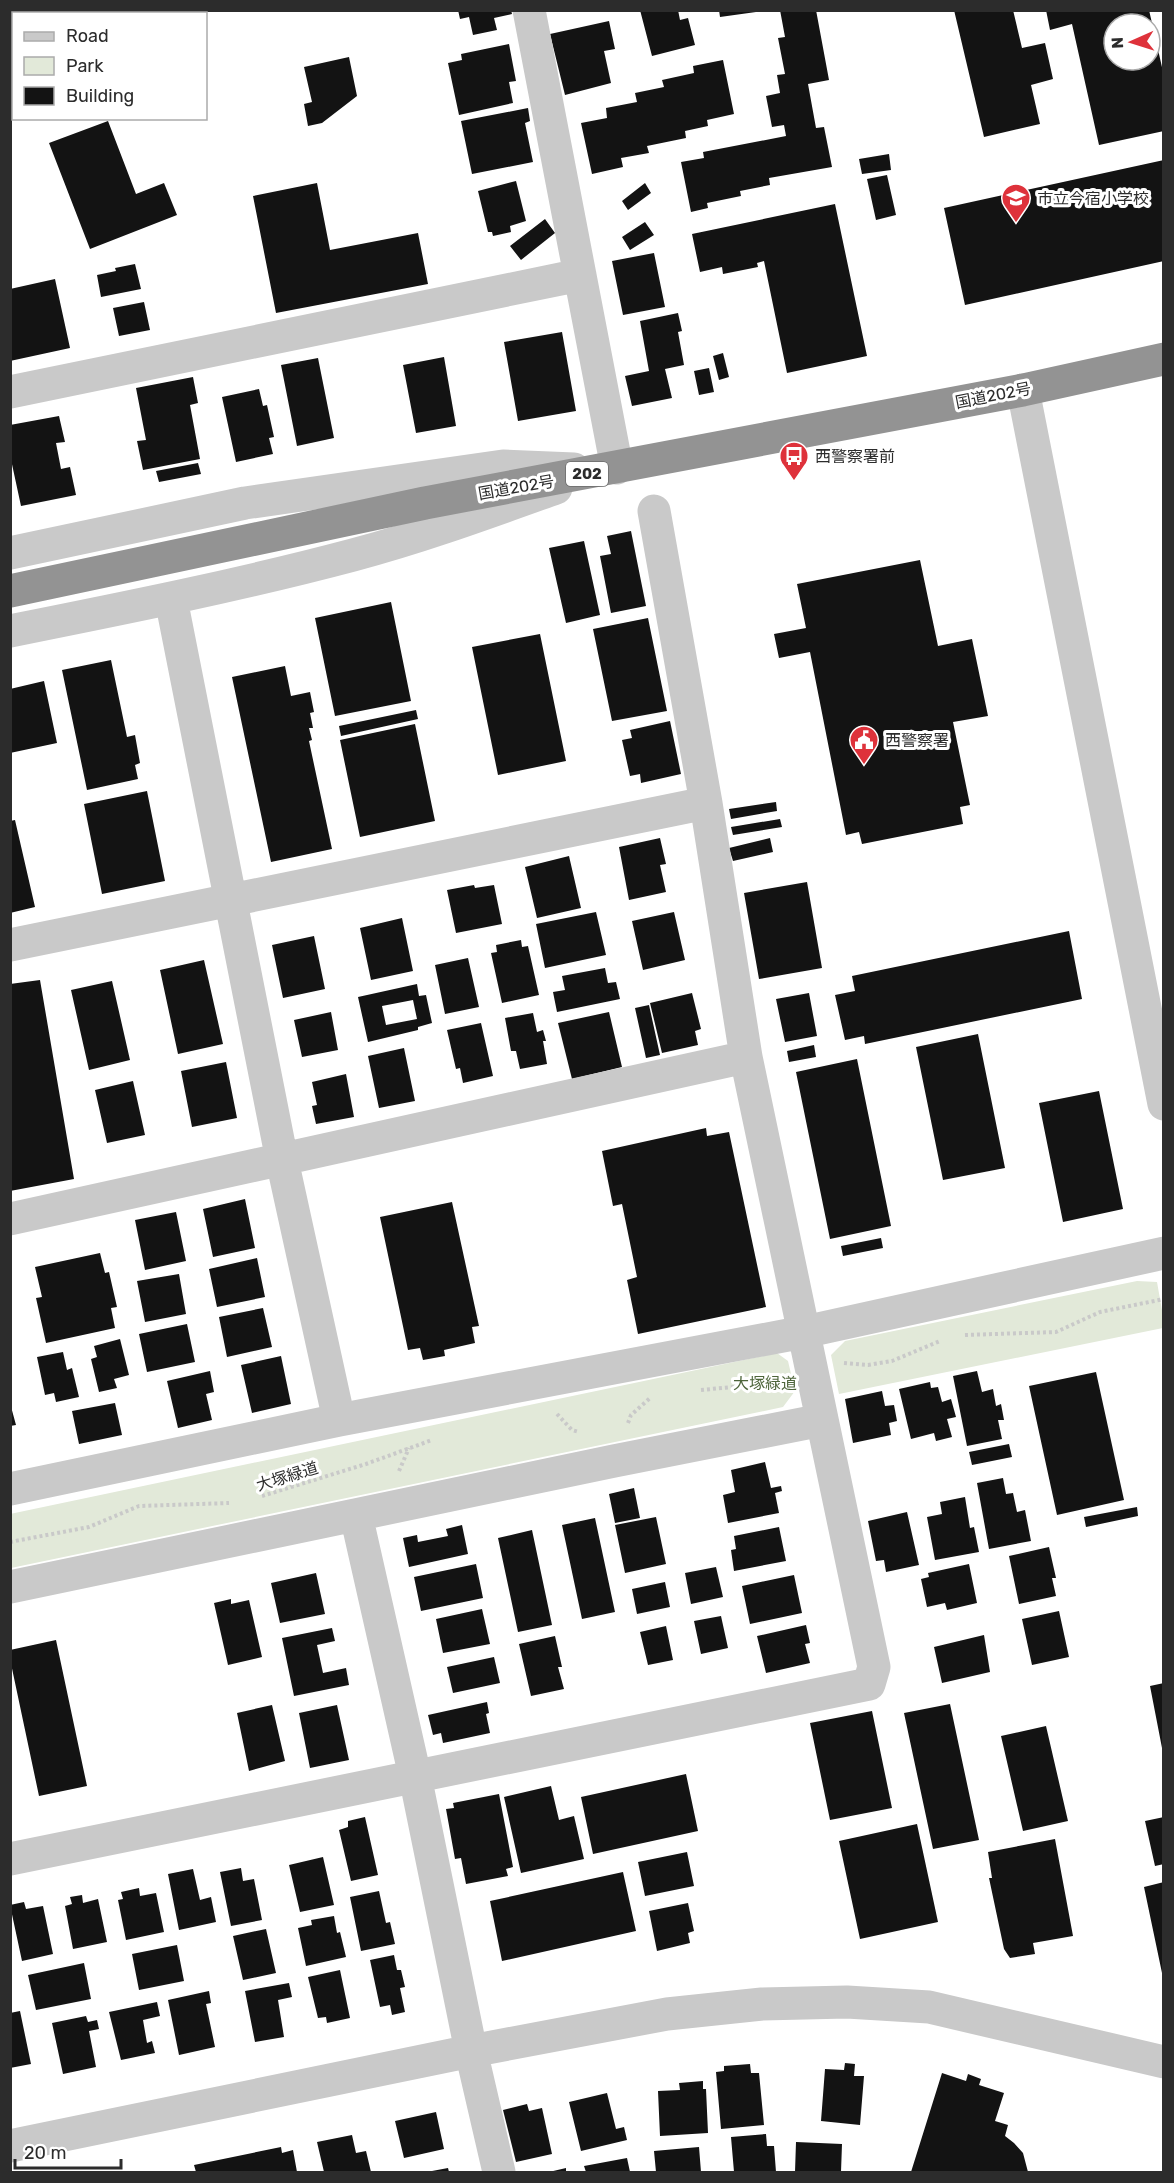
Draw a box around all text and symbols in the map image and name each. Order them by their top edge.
legend [12,12,207,120]
north arrow [1102,12,1162,72]
text: Road [66,25,109,47]
text: N [1108,37,1127,49]
text: Park [66,55,104,77]
text: Building [66,85,134,107]
school or university icon: 市立今宿小学校 [1000,182,1032,224]
place label: 市立今宿小学校 [1037,189,1149,208]
street label: 国道202号 [954,379,1033,412]
bus stop icon: 西警察署前 [778,440,810,482]
place label: 西警察署前 [815,447,895,466]
road number: 202 [566,462,608,486]
street label: 国道202号 [477,471,556,504]
public building icon: 西警察署 [848,724,880,766]
place label: 西警察署 [885,731,949,750]
park label: 大塚緑道 [733,1374,797,1393]
street label: 大塚緑道 [254,1458,321,1495]
scale bar [15,2132,122,2170]
text: 20 m [24,2142,66,2164]

